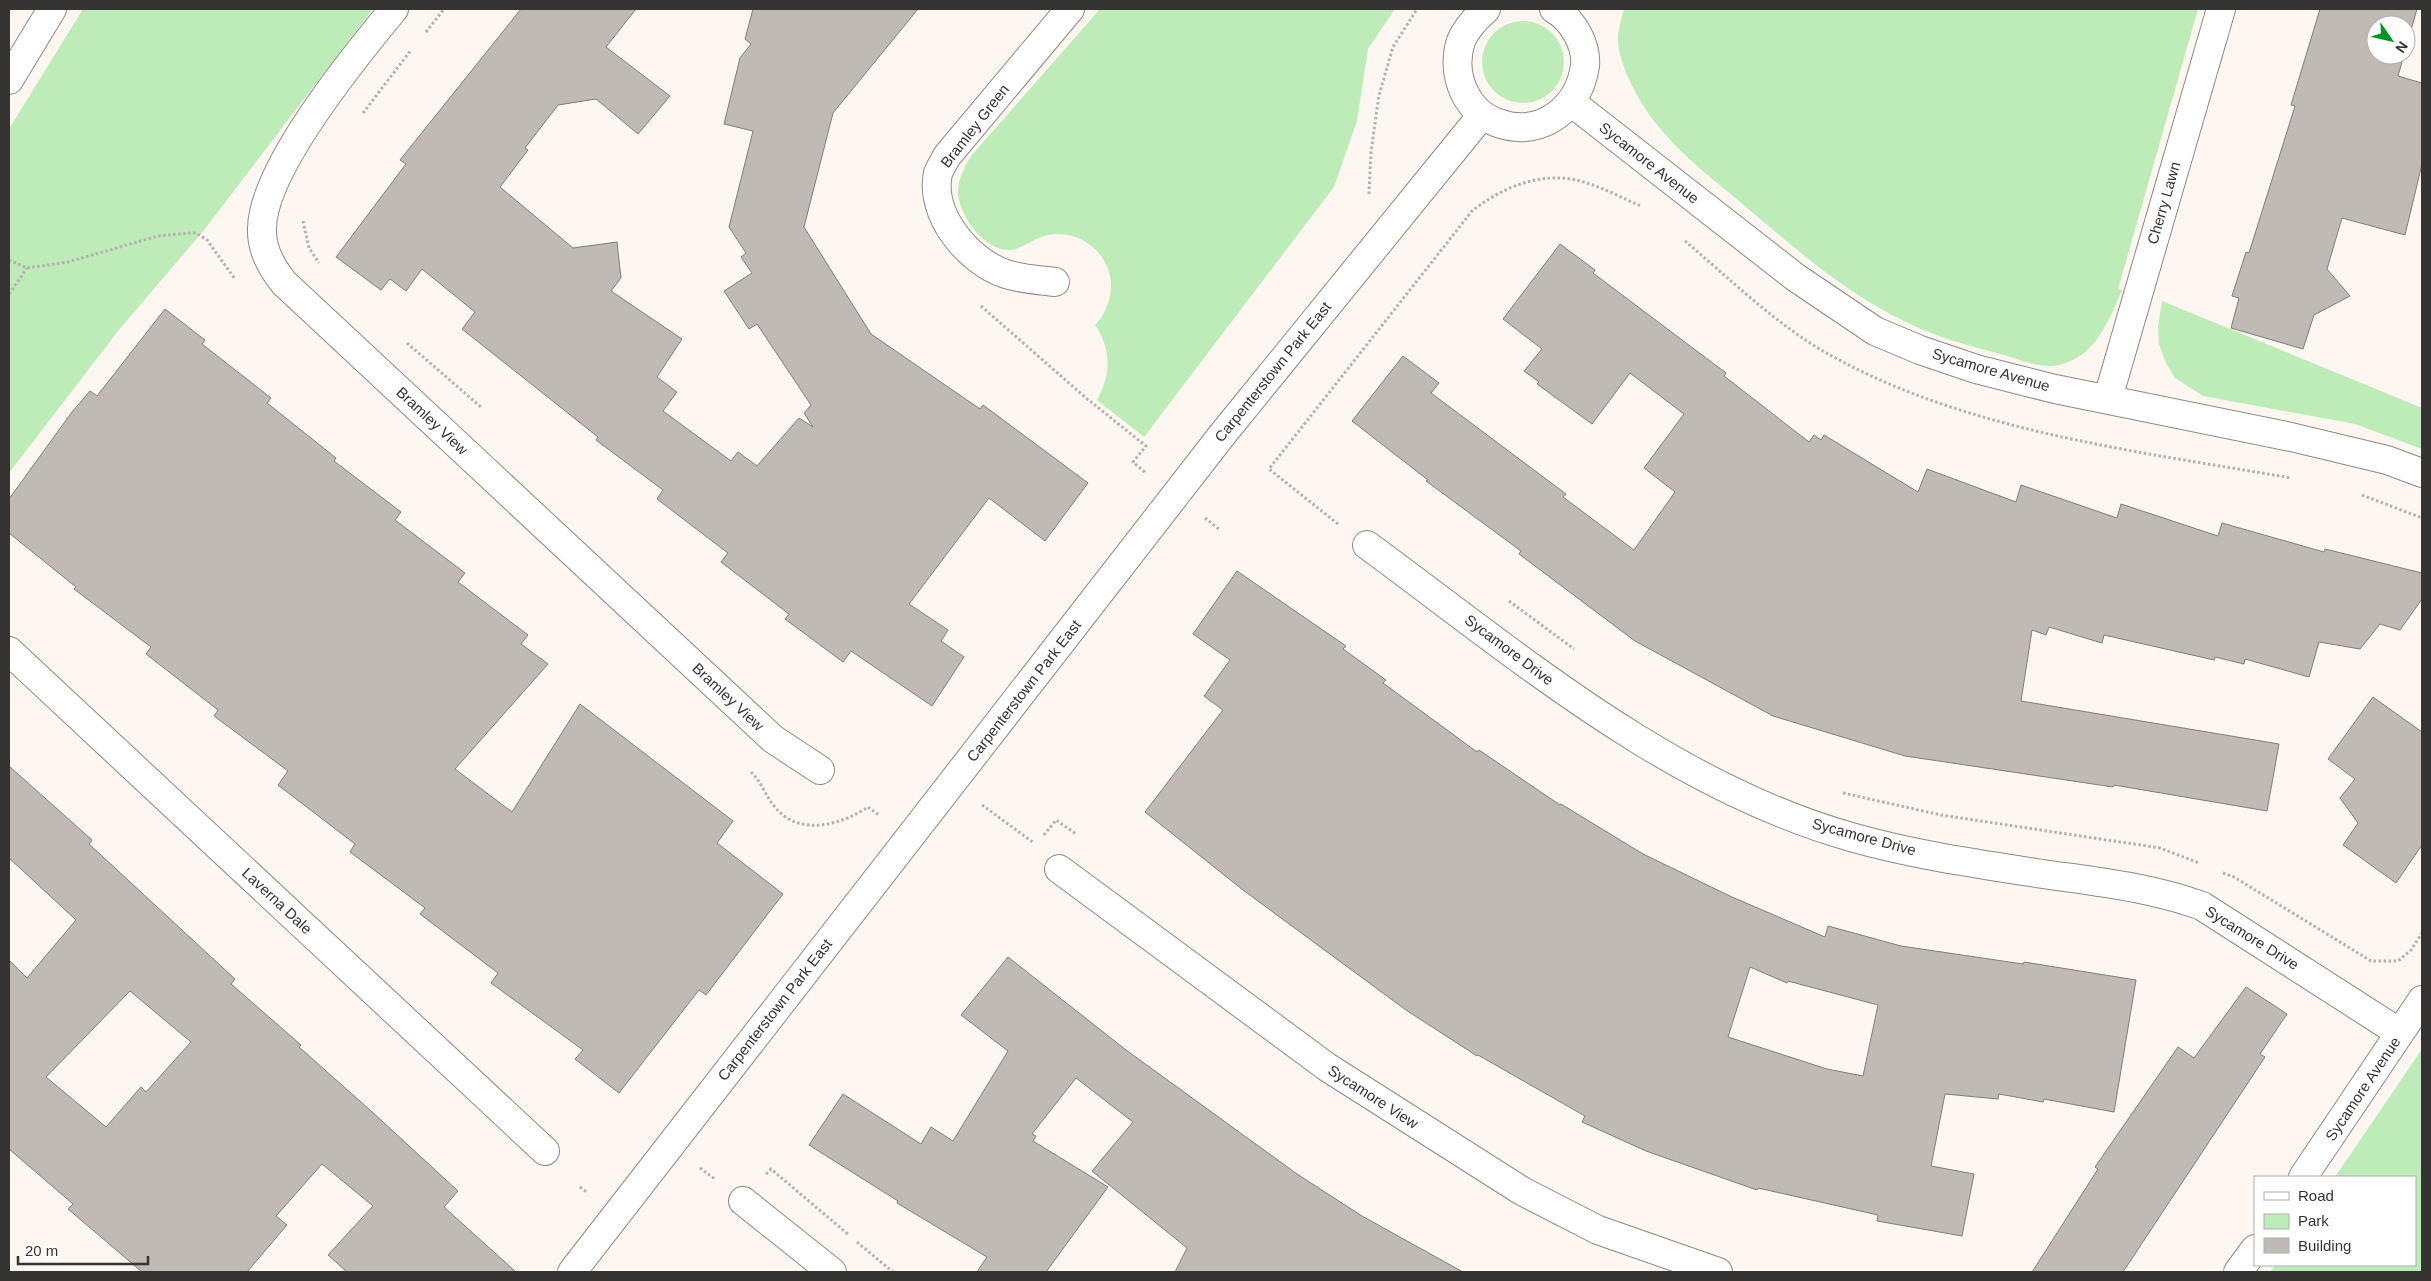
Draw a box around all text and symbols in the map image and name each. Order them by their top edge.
north arrow [2366,15,2416,65]
text: N [2392,39,2411,56]
street label: Bramley Green [937,81,1012,171]
street label: Sycamore Avenue [1596,119,1702,207]
street label: Cherry Lawn [2144,160,2183,246]
street label: Carpenterstown Park East [1211,298,1335,445]
street label: Sycamore Avenue [1930,345,2052,394]
street label: Bramley View [393,383,472,458]
street label: Sycamore Drive [1462,611,1557,688]
street label: Carpenterstown Park East [963,616,1085,765]
street label: Bramley View [689,659,768,734]
street label: Sycamore Drive [1810,814,1918,859]
street label: Laverna Dale [239,864,316,937]
street label: Sycamore Drive [2203,902,2302,973]
street label: Carpenterstown Park East [714,935,836,1084]
street label: Sycamore Avenue [2322,1034,2404,1144]
street label: Sycamore View [1325,1061,1422,1132]
legend [2254,1176,2416,1266]
text: Road [2298,1187,2334,1204]
text: Park [2298,1212,2329,1229]
scale bar [18,1234,148,1266]
text: Building [2298,1237,2351,1254]
text: 20 m [25,1242,58,1259]

